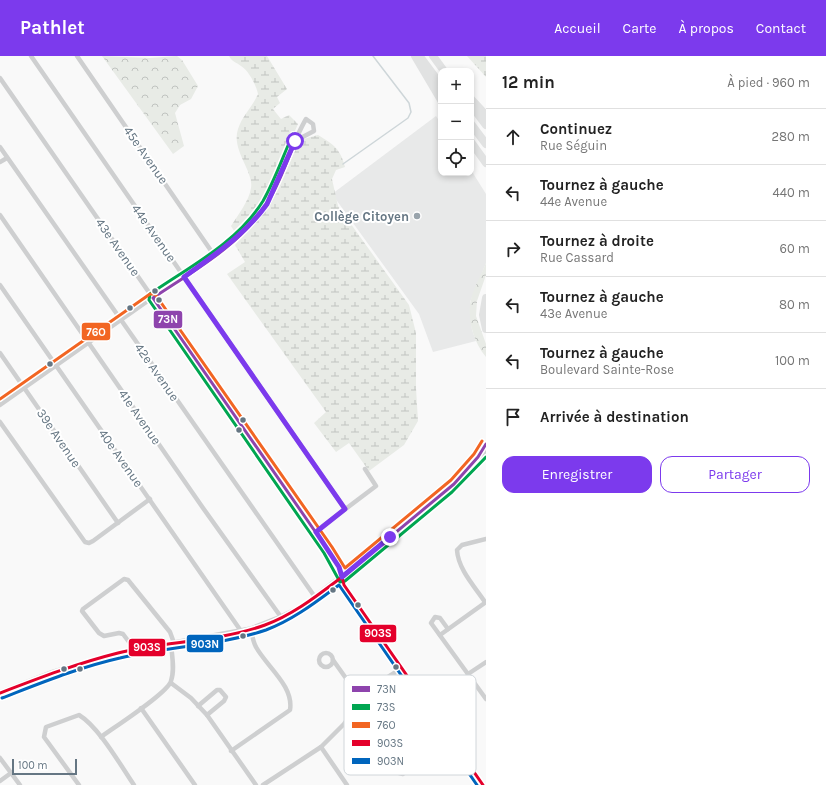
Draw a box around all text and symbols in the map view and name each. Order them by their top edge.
text: Pathlet [20,17,85,39]
text: Accueil [554,20,601,37]
text: Carte [623,20,656,37]
text: À propos [678,20,734,37]
text: Contact [756,20,806,37]
map controls [438,68,474,176]
button: + [438,68,474,104]
text: 12 min [502,72,555,92]
text: À pied · 960 m [727,75,810,90]
button: − [438,104,474,140]
text: Continuez [540,120,612,138]
street label: 45e Avenue [121,123,172,187]
icon: ahead [502,126,524,148]
text: 280 m [772,129,810,144]
route start [286,132,304,150]
text: Rue Séguin [540,138,607,153]
button: locate [438,140,474,176]
text: Tournez à gauche [540,176,664,194]
icon: left [502,182,524,204]
text: 440 m [773,185,810,200]
text: 44e Avenue [540,194,607,209]
street label: 44e Avenue [129,201,180,265]
place label: Collège Citoyen [314,209,409,224]
marker: Collège Citoyen [412,211,422,221]
street label: 43e Avenue [93,215,144,279]
text: Tournez à droite [540,232,654,250]
icon: right [502,238,524,260]
text: 60 m [780,241,810,256]
text: Rue Cassard [540,250,614,265]
unlabelled marker [150,286,160,296]
text: Tournez à gauche [540,288,664,306]
icon: left [502,294,524,316]
unlabelled marker [154,295,164,305]
text: 80 m [779,297,810,312]
unlabelled marker [125,303,135,313]
text: 43e Avenue [540,306,607,321]
line badge: 73N [153,310,183,329]
text: 73N [158,313,178,326]
line badge: 76O [81,322,111,341]
text: 76O [86,326,106,339]
street label: 42e Avenue [132,340,183,404]
text: Tournez à gauche [540,344,664,362]
icon: left [502,350,524,372]
text: 100 m [775,353,810,368]
unlabelled marker [45,359,55,369]
text: Boulevard Sainte-Rose [540,362,674,377]
street label: 41e Avenue [115,386,165,448]
street label: 39e Avenue [34,406,84,471]
icon: arrive [502,406,524,428]
text: Arrivée à destination [540,408,689,426]
unlabelled marker [238,415,248,425]
unlabelled marker [234,425,244,435]
street label: 40e Avenue [95,426,147,490]
button: Enregistrer [502,456,652,493]
button: Partager [660,456,810,493]
route end [381,528,399,546]
unlabelled marker [328,585,338,595]
unlabelled marker [353,600,363,610]
line badge: 903S [359,624,397,643]
text: 903S [364,627,392,640]
unlabelled marker [238,631,248,641]
line badge: 903N [186,634,224,653]
line badge: 903S [128,638,166,657]
text: 903N [191,638,219,651]
text: 903S [133,641,161,654]
unlabelled marker [391,662,401,672]
unlabelled marker [59,664,69,674]
unlabelled marker [75,664,85,674]
legend [344,675,476,775]
text: 73N [377,683,396,696]
text: 73S [377,701,395,714]
text: 76O [377,719,396,732]
text: 903S [377,737,403,750]
text: 903N [377,755,404,768]
scale bar [12,757,77,776]
text: 100 m [18,759,48,772]

